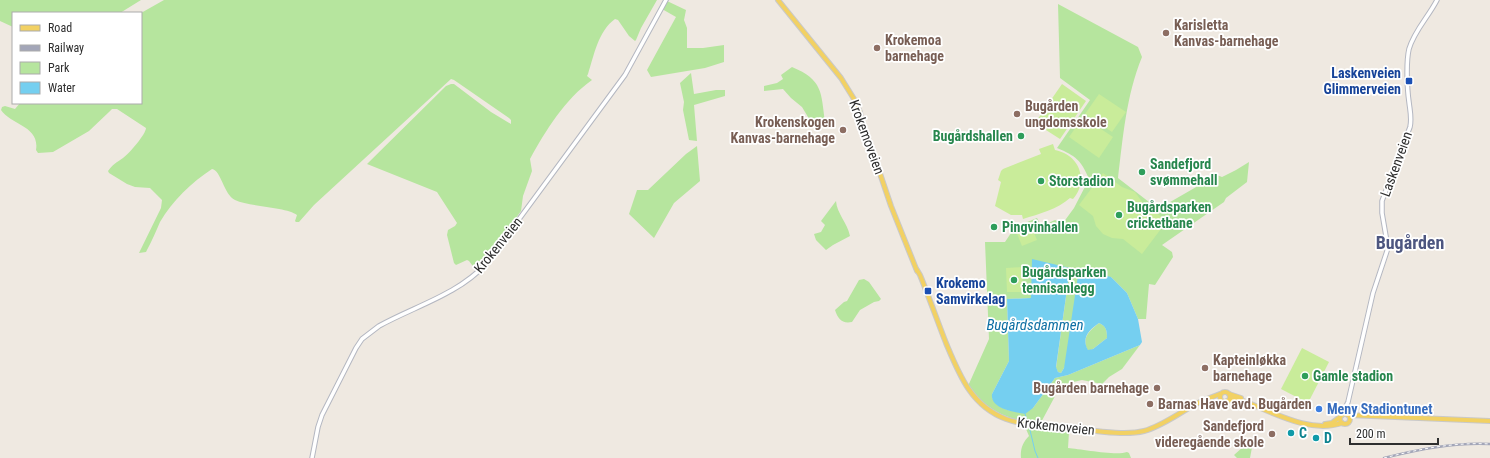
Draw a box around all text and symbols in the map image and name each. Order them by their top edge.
legend [12,12,142,104]
place label: Karisletta Kanvas-barnehage [1174,17,1279,49]
text: Road [48,21,72,35]
marker: Karisletta Kanvas-barnehage [1161,28,1171,38]
place label: Krokemoa barnehage [885,32,944,64]
text: Railway [48,41,84,55]
marker: Krokemoa barnehage [872,43,882,53]
text: Park [48,61,70,75]
place label: Laskenveien Glimmerveien [1324,65,1401,97]
marker: Laskenveien Glimmerveien [1404,76,1414,86]
text: Water [48,81,76,95]
street label: Krokemoveien [846,98,888,176]
place label: Bugården ungdomsskole [1025,98,1107,130]
marker: Bugården ungdomsskole [1012,109,1022,119]
place label: Krokenskogen Kanvas-barnehage [731,114,835,146]
marker: Krokenskogen Kanvas-barnehage [838,125,848,135]
place label: Bugårdshallen [933,128,1013,144]
street label: Laskenveien [1377,129,1415,199]
marker: Bugårdshallen [1016,131,1026,141]
place label: Sandefjord svømmehall [1150,156,1218,188]
marker: Sandefjord svømmehall [1137,167,1147,177]
place label: Storstadion [1049,173,1114,189]
marker: Storstadion [1036,176,1046,186]
place label: Bugårdsparken cricketbane [1127,199,1212,231]
marker: Bugårdsparken cricketbane [1114,210,1124,220]
street label: Krokenveien [471,214,525,276]
place label: Pingvinhallen [1002,219,1078,235]
marker: Pingvinhallen [989,222,999,232]
district label: Bugården [1376,232,1444,253]
place label: Bugårdsparken tennisanlegg [1022,264,1107,296]
place label: Krokemo Samvirkelag [936,275,1005,307]
marker: Bugårdsparken tennisanlegg [1009,275,1019,285]
marker: Krokemo Samvirkelag [923,286,933,296]
water label: Bugårdsdammen [986,316,1084,334]
place label: Kapteinløkka barnehage [1213,352,1287,384]
marker: Kapteinløkka barnehage [1200,363,1210,373]
place label: Gamle stadion [1313,368,1393,384]
marker: Gamle stadion [1300,371,1310,381]
place label: Bugården barnehage [1033,380,1149,396]
marker: Bugården barnehage [1152,383,1162,393]
place label: Barnas Have avd. Bugården [1158,396,1312,412]
marker: Barnas Have avd. Bugården [1145,399,1155,409]
place label: Meny Stadiontunet [1327,401,1433,417]
marker: Meny Stadiontunet [1314,404,1324,414]
street label: Krokemoveien [1016,414,1096,438]
place label: Sandefjord videregående skole [1155,418,1264,450]
scale bar [1350,420,1438,446]
place label: C [1299,425,1307,441]
text: 200 m [1356,427,1386,441]
marker: C [1286,428,1296,438]
marker: Sandefjord videregående skole [1267,429,1277,439]
place label: D [1324,430,1332,446]
marker: D [1311,433,1321,443]

